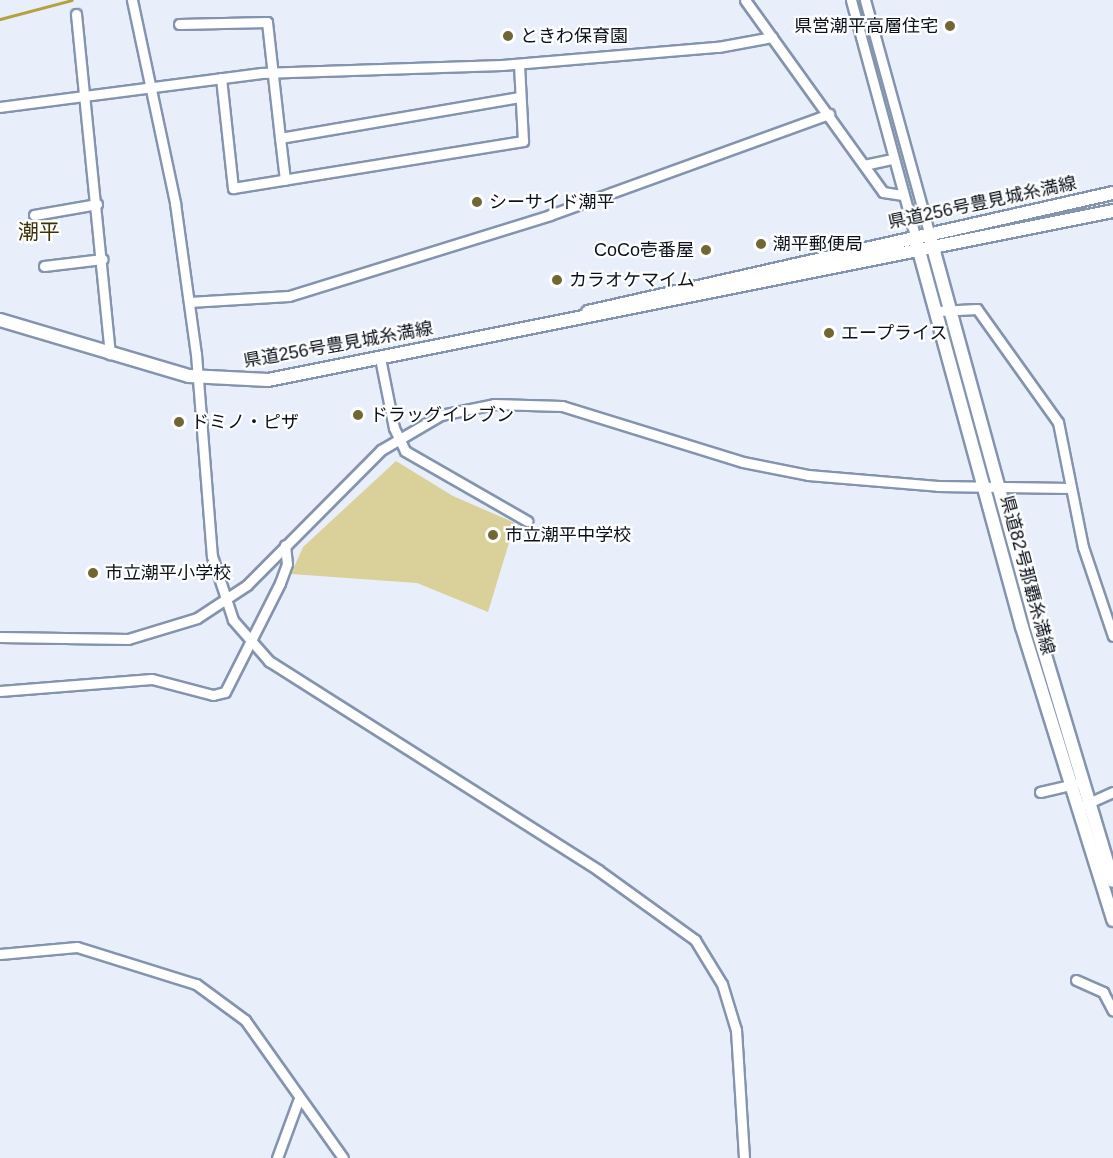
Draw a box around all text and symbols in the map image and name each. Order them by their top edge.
place label: 県営潮平高層住宅 [794,15,938,37]
marker: 県営潮平高層住宅 [943,19,957,33]
place label: ときわ保育園 [520,25,628,47]
marker: ときわ保育園 [501,29,515,43]
street label: 県道256号豊見城糸満線 [886,172,1078,234]
place label: シーサイド潮平 [489,191,615,213]
marker: シーサイド潮平 [470,195,484,209]
district label: 潮平 [18,219,60,245]
place label: 潮平郵便局 [773,233,863,255]
marker: 潮平郵便局 [754,237,768,251]
place label: CoCo壱番屋 [594,239,694,261]
marker: CoCo壱番屋 [699,243,713,257]
place label: カラオケマイム [569,269,695,291]
marker: カラオケマイム [550,273,564,287]
street label: 県道256号豊見城糸満線 [242,318,434,372]
place label: エープライス [841,322,949,344]
marker: エープライス [822,326,836,340]
place label: ドラッグイレブン [370,404,514,426]
marker: ドラッグイレブン [351,408,365,422]
place label: ドミノ・ピザ [191,411,299,433]
marker: ドミノ・ピザ [172,415,186,429]
street label: 県道82号那覇糸満線 [995,493,1059,657]
place label: 市立潮平中学校 [505,524,631,546]
marker: 市立潮平中学校 [486,528,500,542]
place label: 市立潮平小学校 [105,562,231,584]
marker: 市立潮平小学校 [86,566,100,580]

